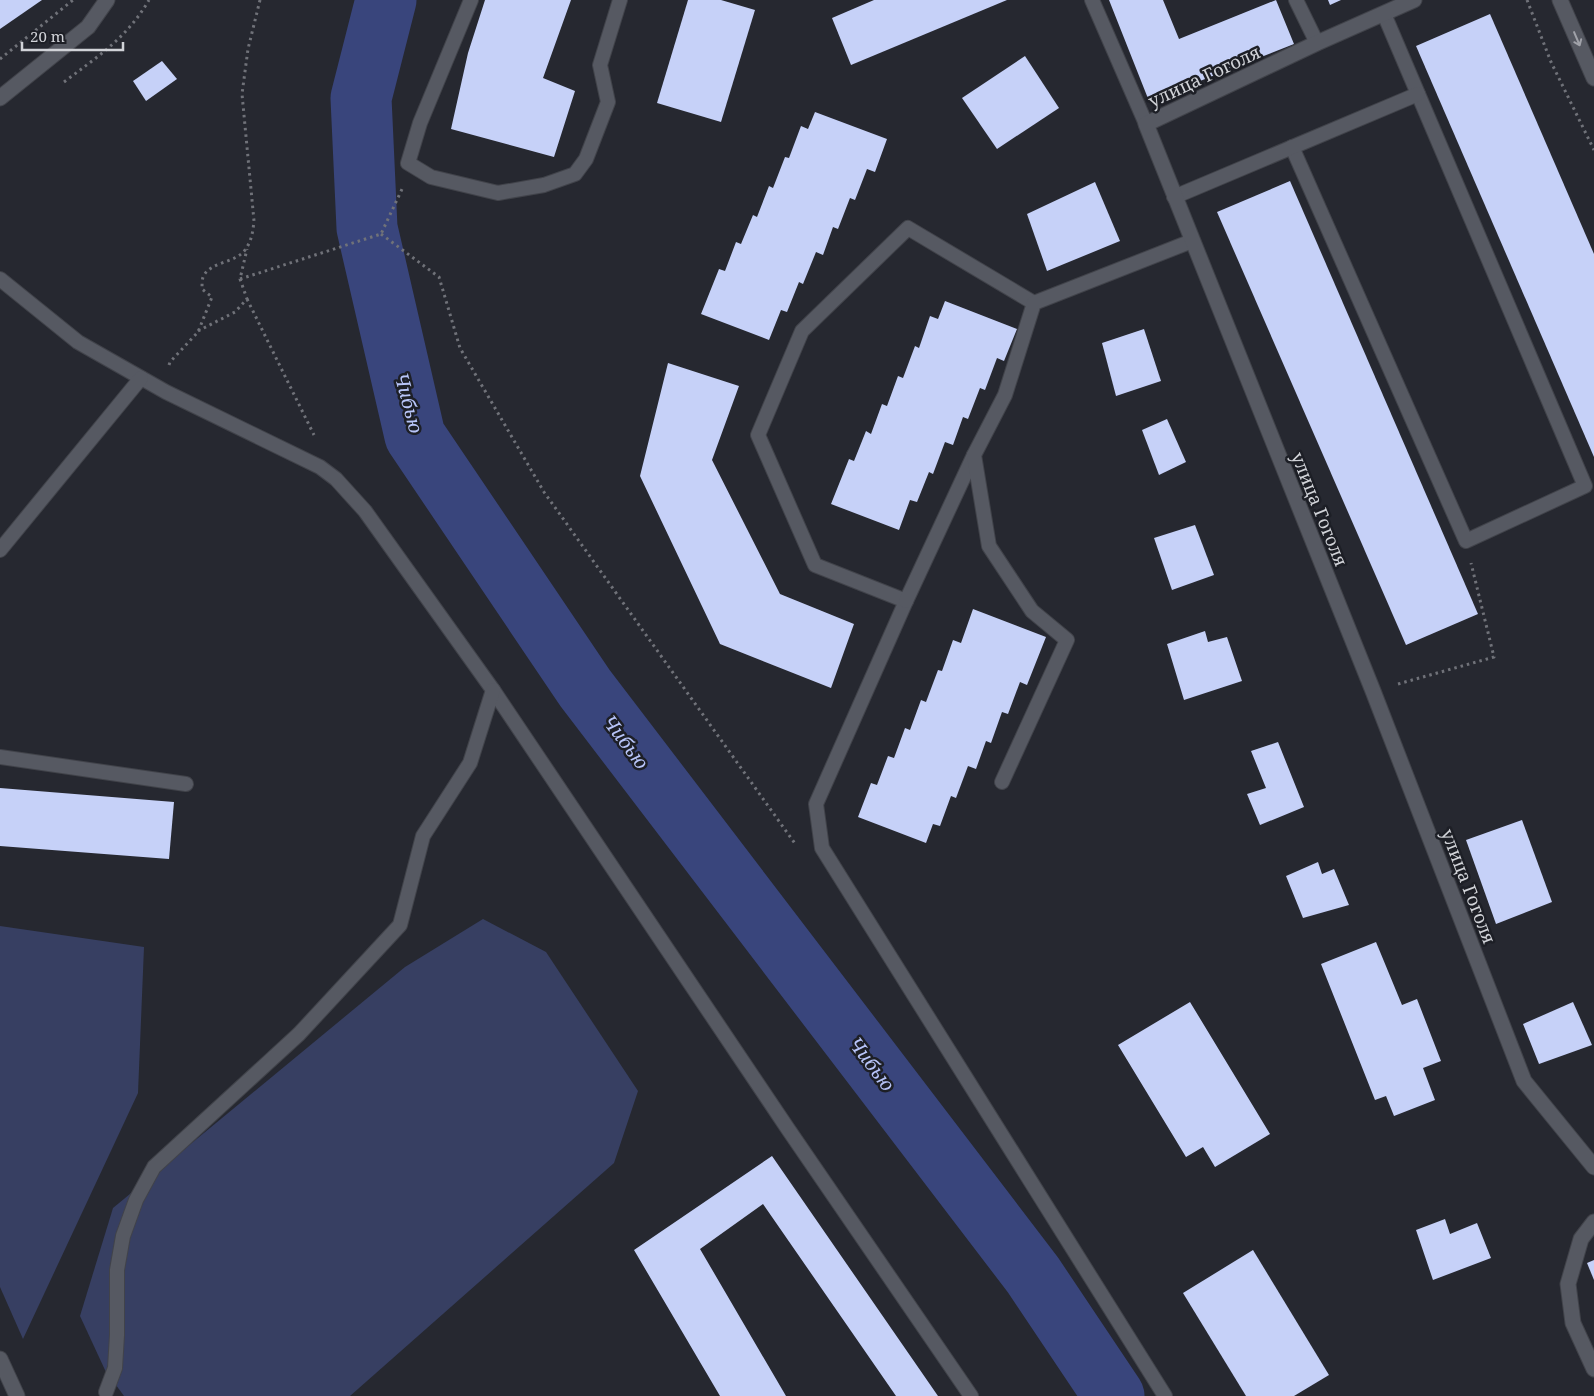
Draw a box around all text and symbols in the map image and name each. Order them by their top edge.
scale bar [22,20,124,52]
text: 20 m [30,26,65,46]
one-way arrow [1573,31,1582,46]
street label: улица Гоголя [1144,40,1264,112]
water label: Чибью [388,370,430,436]
street label: улица Гоголя [1286,448,1354,570]
water label: Чибью [597,709,655,775]
street label: улица Гоголя [1436,825,1502,947]
water label: Чибью [843,1031,901,1097]

